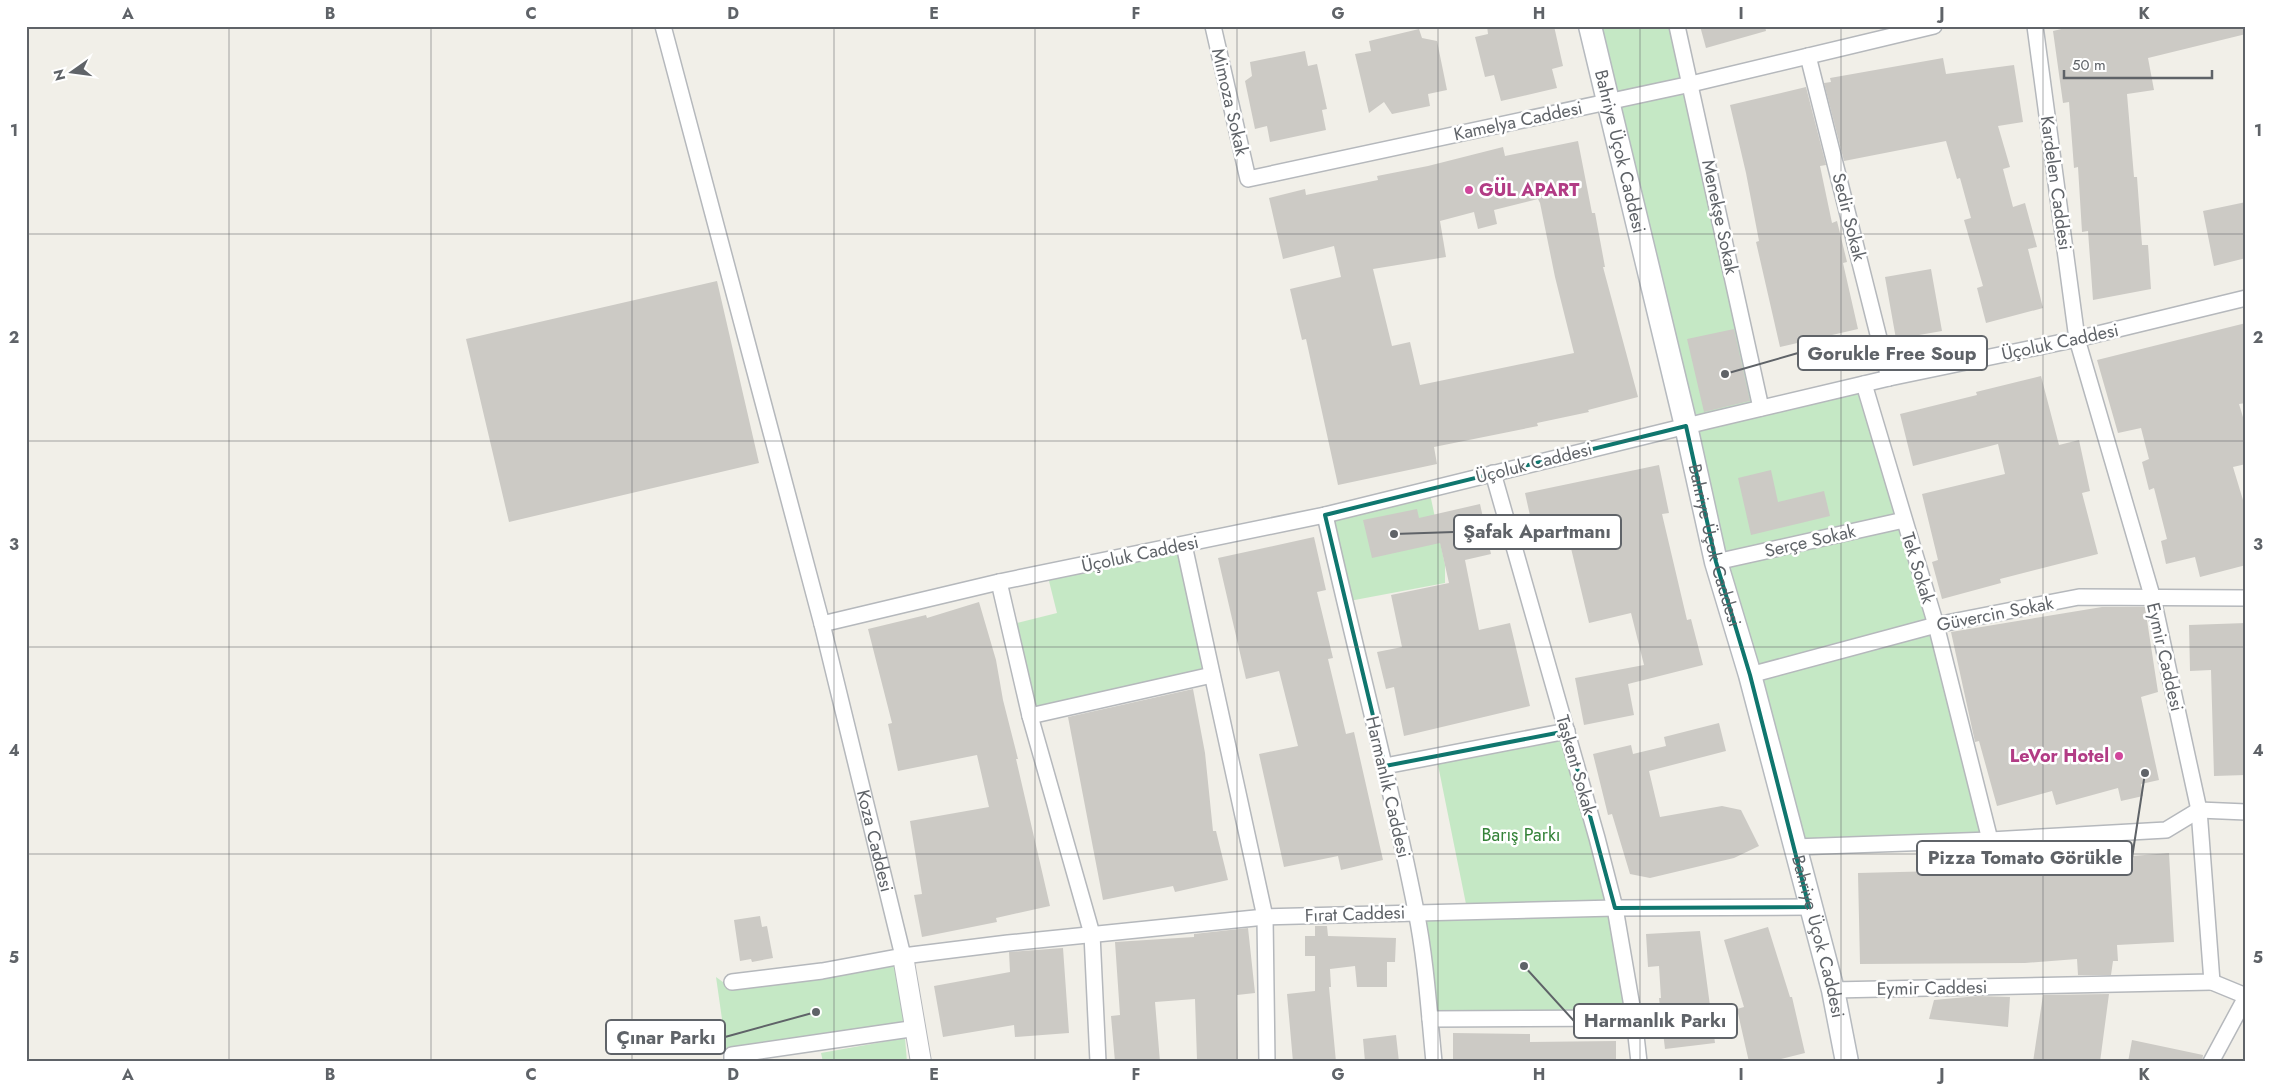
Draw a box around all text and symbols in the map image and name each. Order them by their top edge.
text: A [121,2,134,25]
text: B [325,2,335,25]
text: C [525,2,537,25]
text: D [727,2,739,25]
text: E [929,2,939,25]
text: F [1132,2,1140,25]
text: G [1331,2,1345,25]
text: H [1533,2,1545,25]
text: I [1738,2,1744,25]
text: J [1936,2,1945,25]
text: K [2138,2,2150,25]
street label: Mimoza Sokak [1205,46,1255,158]
north arrow [48,48,98,98]
scale bar [2064,48,2212,80]
text: 50 m [2072,54,2106,76]
text: N [48,67,70,83]
street label: Bahriye Üçok Caddesi [1588,67,1652,236]
street label: Kamelya Caddesi [1451,95,1585,147]
street label: Kardelen Caddesi [2034,114,2078,252]
text: 1 [10,119,18,142]
text: 1 [2254,119,2262,142]
street label: Menekşe Sokak [1695,157,1745,277]
street label: Sedir Sokak [1826,170,1872,264]
place label: GÜL APART [1479,177,1580,203]
marker: GÜL APART [1463,184,1475,196]
street label: Üçoluk Caddesi [1999,317,2121,367]
text: 2 [9,326,19,349]
text: 2 [2253,326,2263,349]
callout: Gorukle Free Soup [1798,336,1987,370]
text: Gorukle Free Soup [1808,340,1977,367]
street label: Üçoluk Caddesi [1473,436,1595,490]
street label: Bahriye Üçok Caddesi [1682,461,1748,630]
callout: Şafak Apartmanı [1454,515,1621,549]
text: Şafak Apartmanı [1463,518,1611,545]
street label: Serçe Sokak [1762,518,1858,564]
street label: Üçoluk Caddesi [1079,529,1201,579]
street label: Tek Sokak [1895,529,1941,607]
text: 3 [9,533,19,556]
text: 3 [2253,533,2263,556]
street label: Güvercin Sokak [1934,590,2056,638]
street label: Eymir Caddesi [2140,600,2190,714]
street label: Taşkent Sokak [1549,712,1603,818]
street label: Harmanlık Caddesi [1359,714,1417,860]
text: 4 [8,739,20,762]
text: 4 [2252,739,2264,762]
place label: LeVor Hotel [2010,743,2109,769]
marker: LeVor Hotel [2113,750,2125,762]
street label: Koza Caddesi [850,787,900,895]
park label: Barış Parkı [1482,822,1560,848]
callout: Pizza Tomato Görükle [1917,841,2132,875]
text: Pizza Tomato Görükle [1928,844,2122,871]
street label: Bahriye Üçok Caddesi [1785,852,1851,1020]
street label: Fırat Caddesi [1304,899,1406,929]
text: 5 [9,946,19,969]
text: 5 [2253,946,2263,969]
street label: Eymir Caddesi [1876,974,1988,1002]
callout: Harmanlık Parkı [1574,1004,1737,1038]
text: Harmanlık Parkı [1584,1007,1726,1034]
callout: Çınar Parkı [606,1020,725,1054]
text: Çınar Parkı [617,1024,715,1051]
text: A [121,1063,134,1086]
text: B [325,1063,335,1086]
text: C [525,1063,537,1086]
text: D [727,1063,739,1086]
text: E [929,1063,939,1086]
text: F [1132,1063,1140,1086]
text: G [1331,1063,1345,1086]
text: H [1533,1063,1545,1086]
text: I [1738,1063,1744,1086]
text: J [1936,1063,1945,1086]
text: K [2138,1063,2150,1086]

